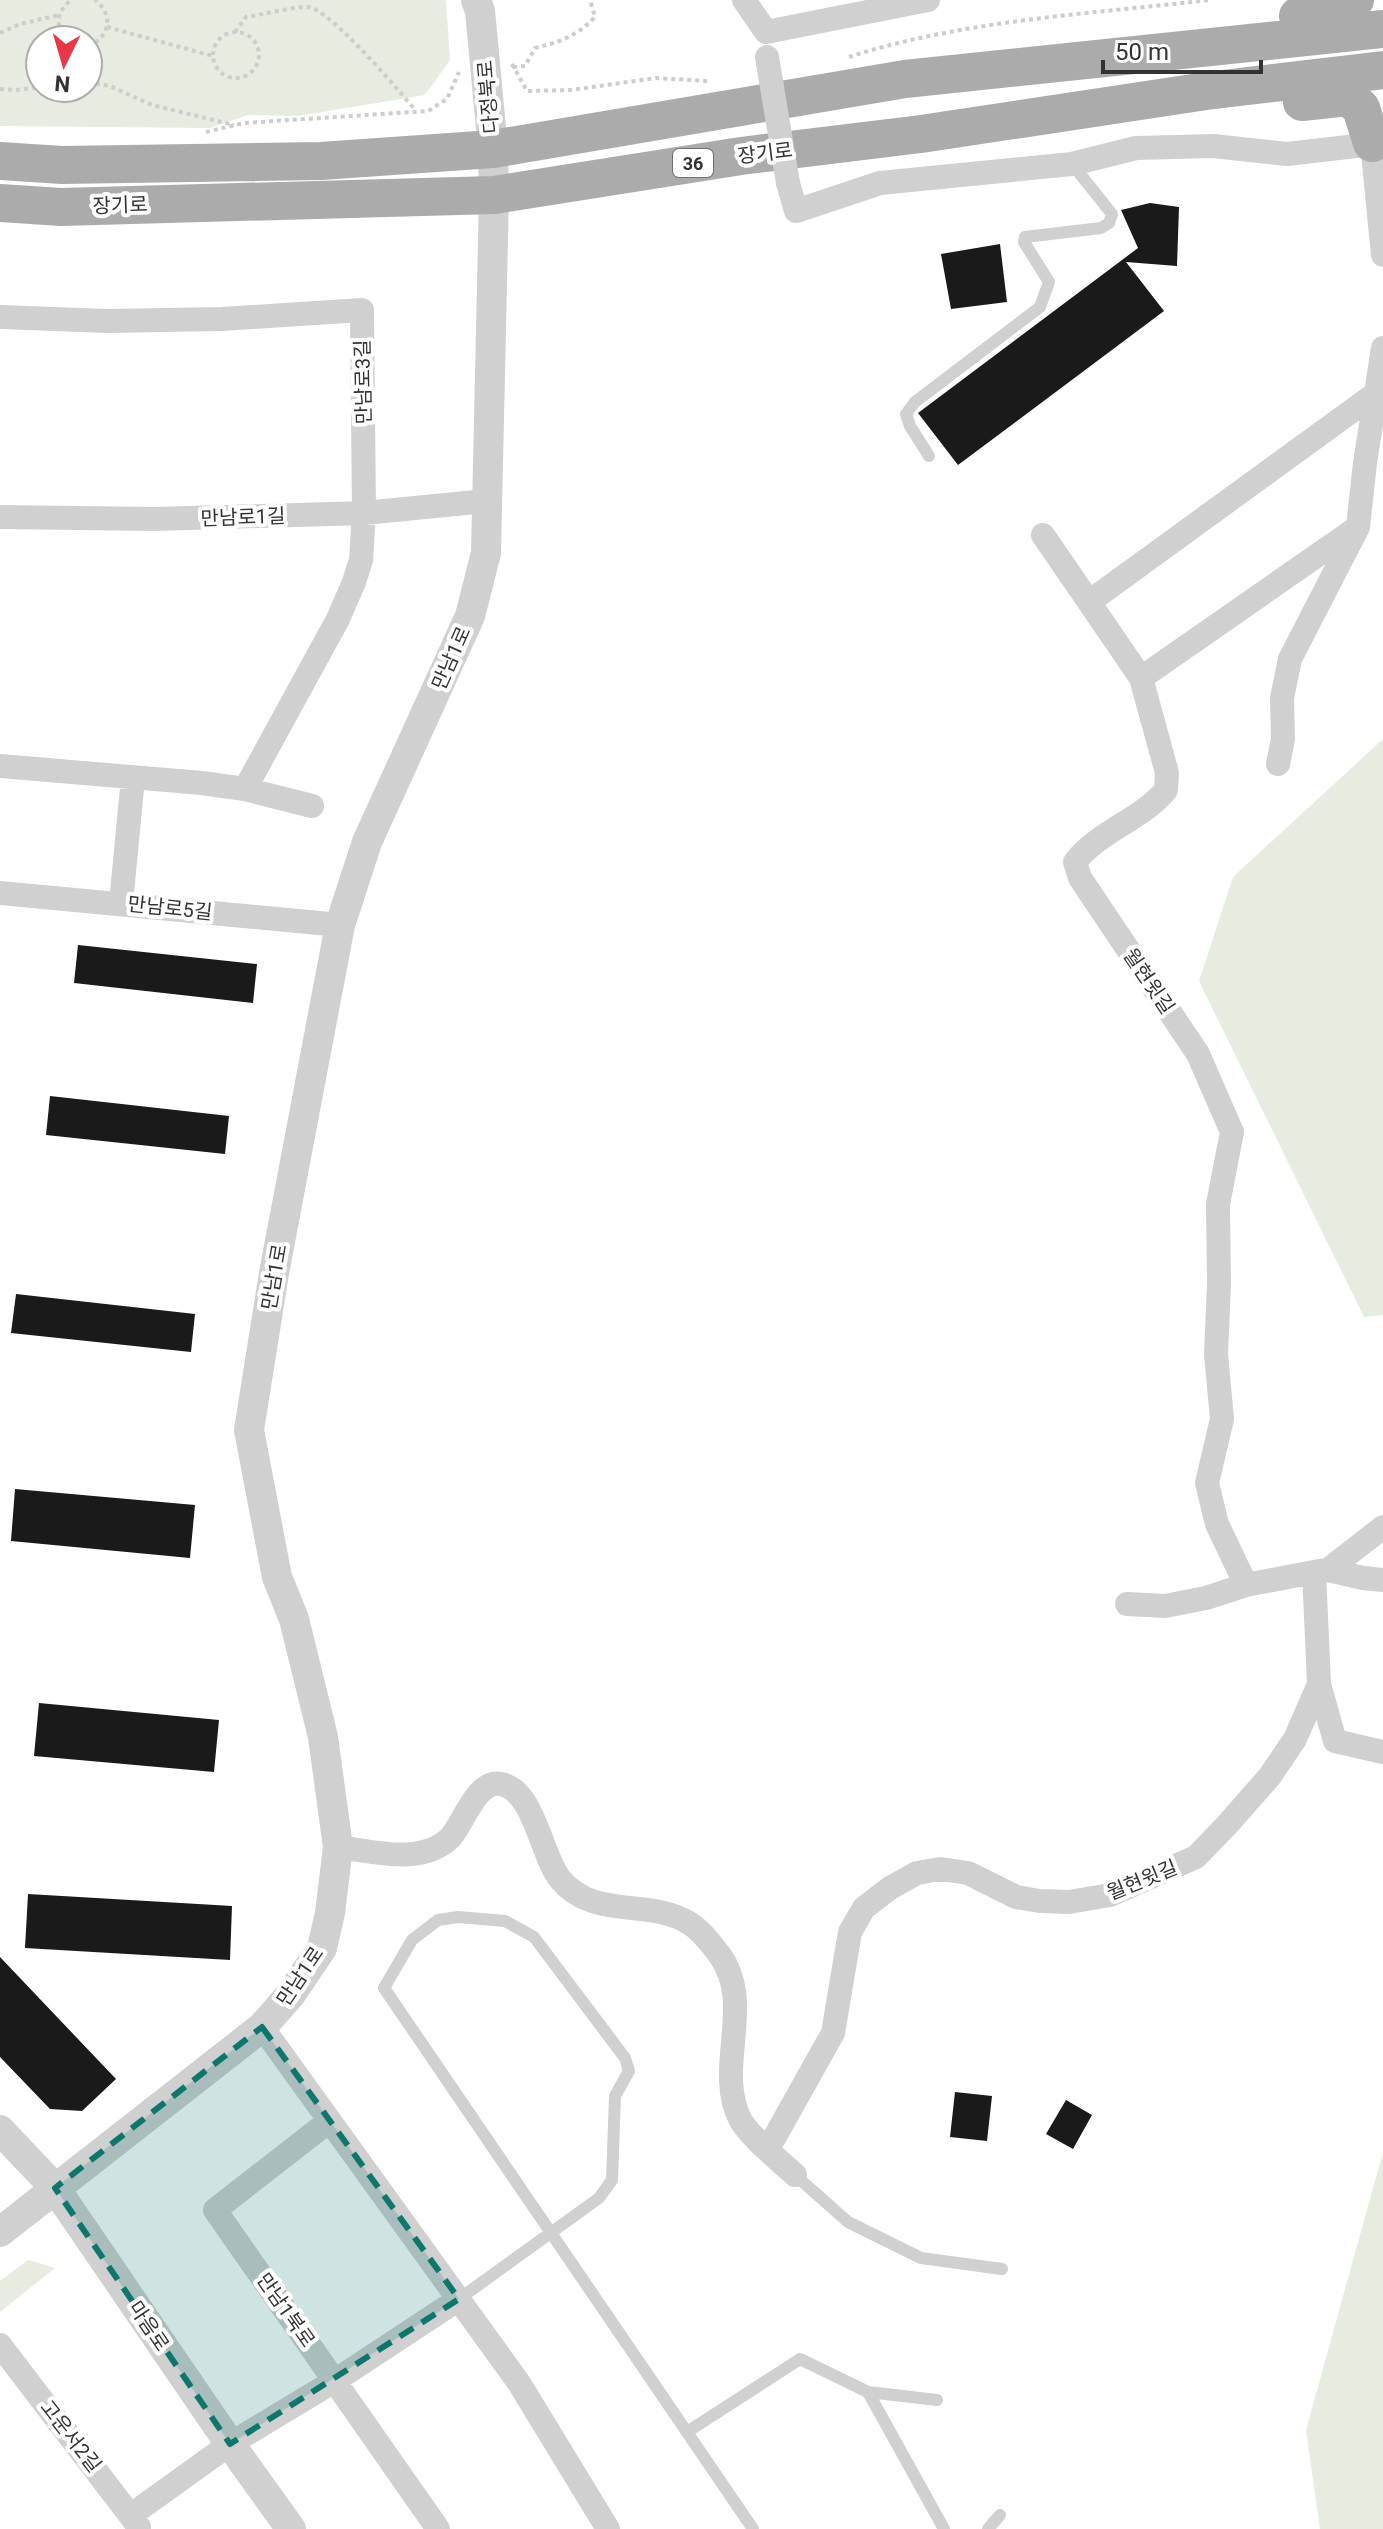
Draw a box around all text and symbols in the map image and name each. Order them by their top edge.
north arrow [24,24,104,104]
scale bar [1103,24,1261,74]
text: 50 m [1115,38,1169,66]
street label: 다정북로 [473,59,503,135]
text: N [53,70,71,97]
street label: 장기로 [736,138,794,168]
road number: 36 [673,149,713,177]
street label: 장기로 [92,192,148,218]
street label: 만남로3길 [350,339,376,425]
street label: 만남로1길 [200,504,286,530]
street label: 만남1로 [427,623,475,693]
street label: 만남로5길 [127,892,213,924]
street label: 월현윗길 [1118,944,1180,1018]
street label: 만남1로 [256,1242,292,1312]
street label: 월현윗길 [1103,1855,1181,1905]
street label: 만남1로 [271,1942,329,2010]
street label: 만남1북로 [252,2268,320,2352]
street label: 마음로 [124,2296,174,2356]
street label: 고운서2길 [35,2395,107,2477]

